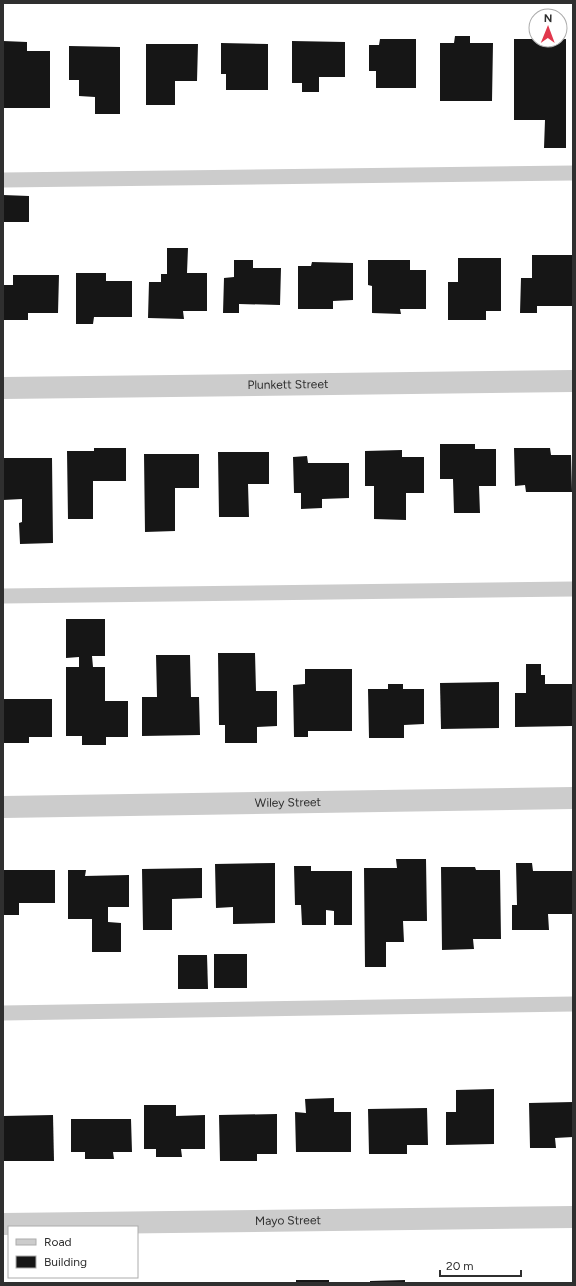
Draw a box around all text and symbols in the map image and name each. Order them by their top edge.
north arrow [528,8,568,48]
text: N [544,12,553,25]
street label: Plunkett Street [247,377,329,392]
street label: Wiley Street [255,795,322,810]
street label: Mayo Street [255,1213,321,1228]
legend [8,1226,138,1278]
text: Road [44,1235,72,1249]
scale bar [440,1252,521,1278]
text: Building [44,1255,87,1269]
text: 20 m [446,1259,474,1273]

